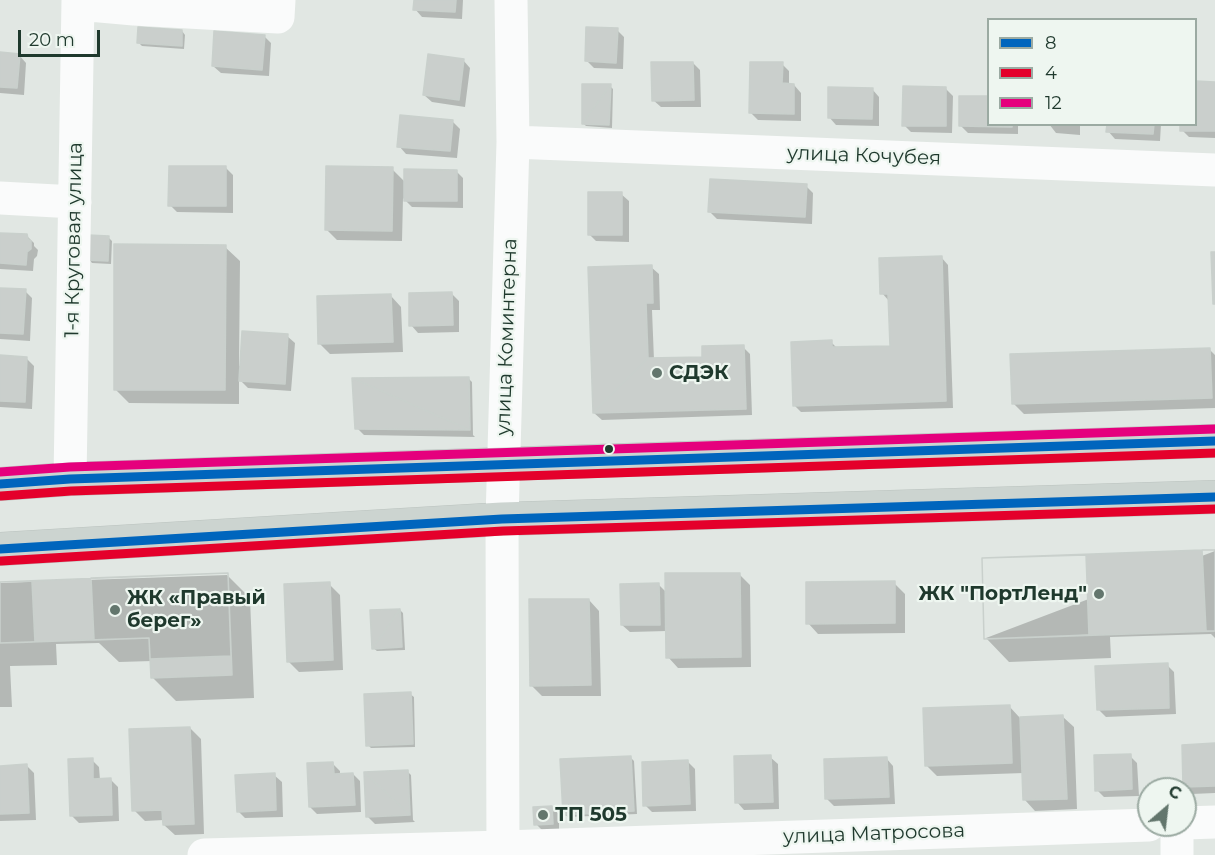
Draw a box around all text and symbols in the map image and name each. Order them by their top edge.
scale bar [21,18,104,56]
legend [987,18,1197,126]
text: 20 m [29,29,75,51]
text: 8 [1045,32,1056,54]
text: 4 [1045,62,1057,84]
text: 12 [1045,92,1062,114]
street label: улица Кочубея [787,141,941,171]
street label: 1-я Круговая улица [60,142,88,338]
street label: улица Коминтерна [492,238,522,436]
place label: СДЭК [669,361,729,385]
marker: СДЭК [650,366,664,380]
unlabelled marker [603,443,615,455]
place label: ЖК "ПортЛенд" [919,582,1087,606]
place label: ЖК «Правый берег» [127,586,266,633]
marker: ЖК "ПортЛенд" [1092,587,1106,601]
marker: ЖК «Правый берег» [108,603,122,617]
north arrow [1137,777,1197,837]
text: С [1165,781,1184,804]
place label: ТП 505 [555,803,627,827]
marker: ТП 505 [536,808,550,822]
street label: улица Матросова [783,819,965,849]

